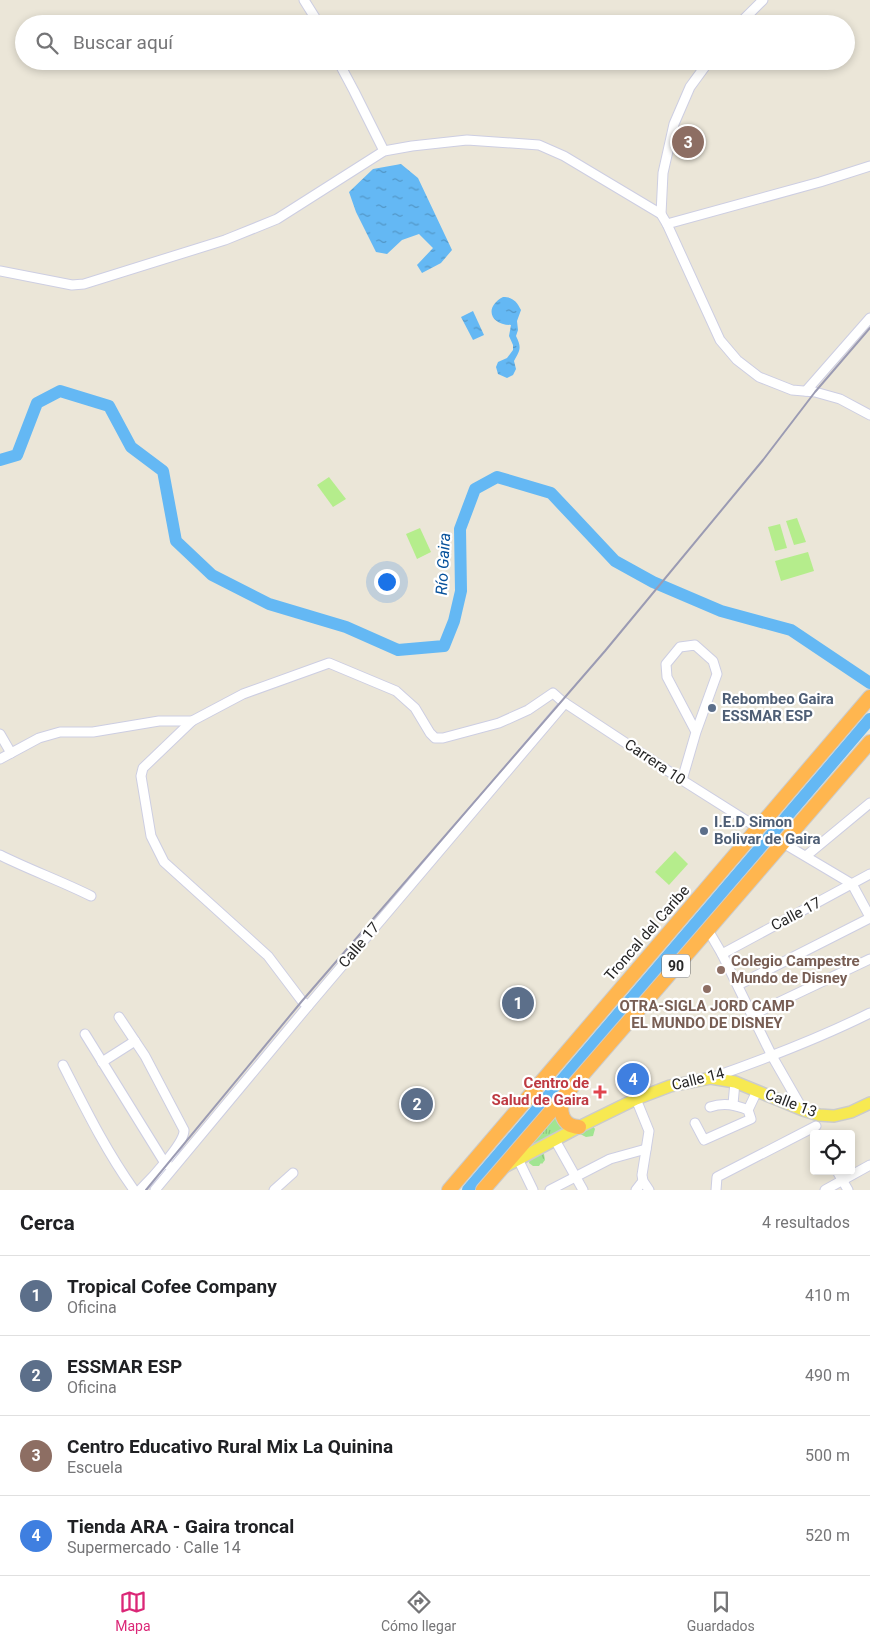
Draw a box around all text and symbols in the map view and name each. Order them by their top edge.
search box [15,15,855,70]
icon: search [33,29,61,57]
text: Buscar aquí [73,31,173,54]
pin: 3 [672,123,704,161]
water label: Río Gaira [432,532,454,596]
your location [374,569,400,595]
place label: Rebombeo Gaira ESSMAR ESP [722,690,834,725]
marker: Rebombeo Gaira ESSMAR ESP [706,702,718,714]
street label: Carrera 10 [621,735,689,789]
place label: I.E.D Simon Bolivar de Gaira [714,813,821,848]
marker: I.E.D Simon Bolivar de Gaira [698,825,710,837]
street label: Troncal del Caribe [601,882,693,984]
street label: Calle 17 [768,893,824,935]
street label: Calle 17 [335,919,383,971]
place label: Colegio Campestre Mundo de Disney [731,952,860,987]
road number: 90 [662,954,690,978]
marker: Colegio Campestre Mundo de Disney [715,964,727,976]
marker: OTRA-SIGLA JORD CAMP EL MUNDO DE DISNEY [701,983,713,995]
pin: 1 [502,984,534,1022]
place label: OTRA-SIGLA JORD CAMP EL MUNDO DE DISNEY [619,997,795,1032]
pin: 4 [617,1060,649,1098]
street label: Calle 14 [670,1064,727,1094]
place label: Centro de Salud de Gaira [491,1074,589,1109]
pin: 2 [401,1085,433,1123]
marker: Centro de Salud de Gaira [593,1085,607,1099]
street label: Calle 13 [763,1085,819,1121]
map controls [810,1130,855,1175]
button: locate [810,1130,855,1175]
text: Cerca [20,1211,75,1235]
text: 4 resultados [762,1213,850,1232]
text: Tropical Cofee Company [67,1275,277,1298]
text: 1 [31,1286,41,1305]
text: 410 m [805,1286,850,1305]
text: Oficina [67,1298,117,1317]
text: ESSMAR ESP [67,1355,182,1378]
text: 2 [31,1366,41,1385]
text: 490 m [805,1366,850,1385]
text: Oficina [67,1378,117,1397]
text: Centro Educativo Rural Mix La Quinina [67,1435,393,1458]
text: 3 [31,1446,41,1465]
text: 500 m [805,1446,850,1465]
text: Escuela [67,1458,123,1477]
text: Tienda ARA - Gaira troncal [67,1515,294,1538]
text: 4 [31,1526,41,1545]
text: 520 m [805,1526,850,1545]
text: Supermercado · Calle 14 [67,1538,241,1557]
tab: Mapa [115,1588,151,1634]
tab: Cómo llegar [381,1588,456,1634]
tab: Guardados [687,1588,755,1634]

